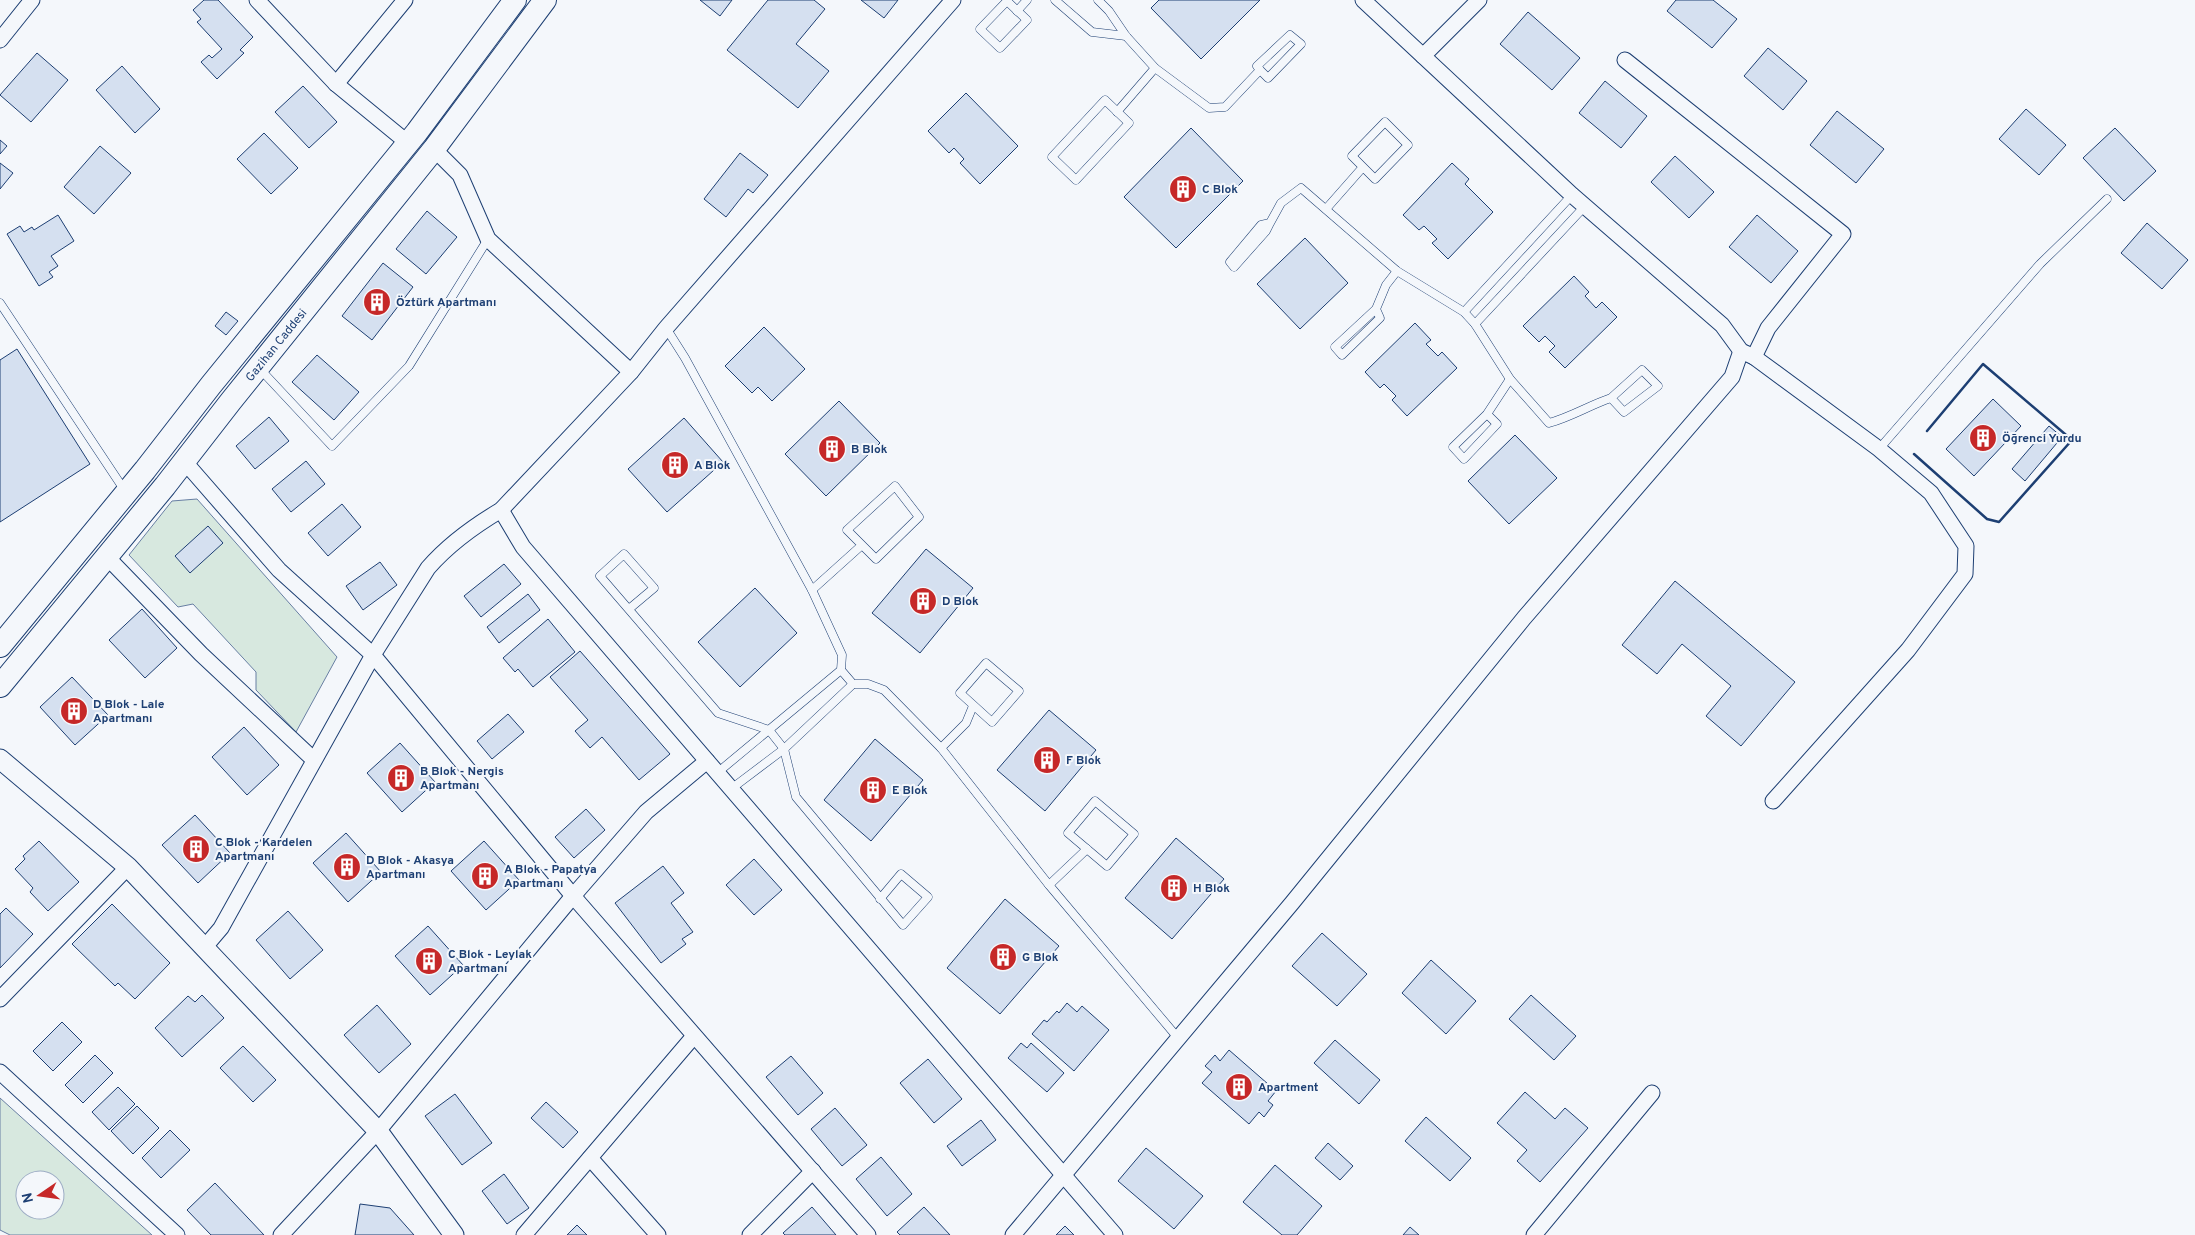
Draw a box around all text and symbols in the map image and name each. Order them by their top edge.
building icon: C Blok [1168,174,1198,204]
place label: C Blok [1202,182,1238,198]
building icon: Öztürk Apartmanı [362,287,392,317]
place label: Öztürk Apartmanı [396,295,496,311]
street label: Gazihan Caddesi [242,306,311,385]
building icon: Öğrenci Yurdu [1968,423,1998,453]
place label: Öğrenci Yurdu [2002,431,2082,447]
building icon: B Blok [817,434,847,464]
place label: B Blok [851,442,888,458]
building icon: A Blok [660,450,690,480]
place label: A Blok [694,458,731,474]
building icon: D Blok [908,586,938,616]
place label: D Blok [942,594,979,610]
building icon: D Blok - Lale Apartmanı [59,696,89,726]
place label: D Blok - Lale Apartmanı [93,697,165,727]
building icon: F Blok [1032,745,1062,775]
place label: F Blok [1066,753,1101,769]
building icon: B Blok - Nergis Apartmanı [386,763,416,793]
place label: B Blok - Nergis Apartmanı [420,764,504,794]
building icon: E Blok [858,775,888,805]
place label: E Blok [892,783,928,799]
building icon: C Blok - Kardelen Apartmanı [181,834,211,864]
place label: C Blok - Kardelen Apartmanı [215,835,312,865]
building icon: D Blok - Akasya Apartmanı [332,852,362,882]
place label: D Blok - Akasya Apartmanı [366,853,454,883]
building icon: A Blok - Papatya Apartmanı [470,861,500,891]
place label: A Blok - Papatya Apartmanı [504,862,597,892]
building icon: H Blok [1159,873,1189,903]
place label: H Blok [1193,881,1230,897]
building icon: G Blok [988,942,1018,972]
building icon: C Blok - Leylak Apartmanı [414,946,444,976]
place label: C Blok - Leylak Apartmanı [448,947,532,977]
place label: G Blok [1022,950,1059,966]
building icon: Apartment [1224,1072,1254,1102]
place label: Apartment [1258,1080,1319,1096]
north arrow [15,1170,65,1220]
text: N [19,1191,38,1204]

